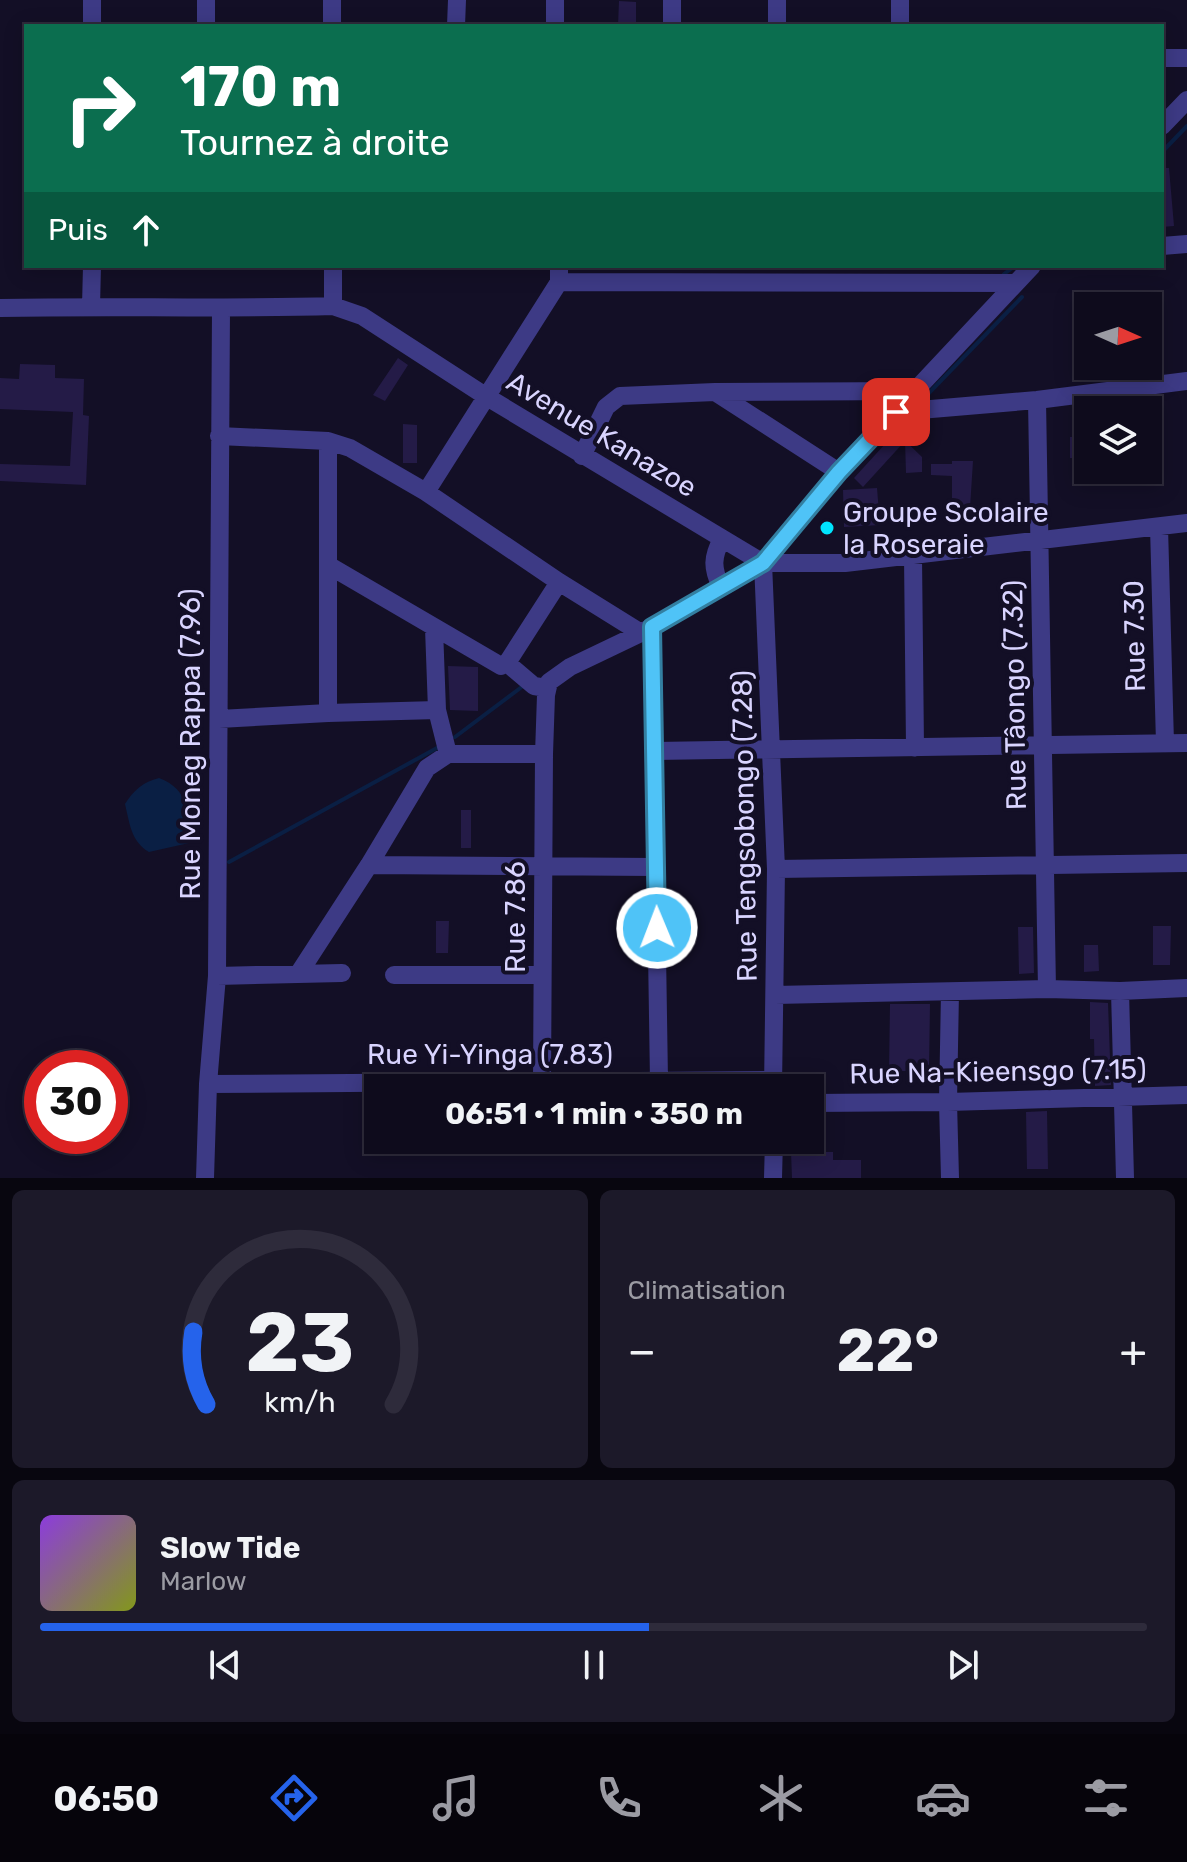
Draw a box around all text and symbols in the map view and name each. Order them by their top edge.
text: 170 m [180,54,341,120]
icon: right [48,56,152,160]
text: Tournez à droite [180,121,450,164]
icon: ahead [124,208,168,252]
text: Puis [48,212,108,248]
north arrow [1074,292,1162,380]
map controls [1074,292,1162,484]
street label: Avenue Kanazoe [501,365,702,504]
pin [862,378,930,446]
icon: arrive [874,390,918,434]
button: layers [1074,396,1162,484]
place label: Groupe Scolaire la Roseraie [843,496,1049,561]
marker: Groupe Scolaire la Roseraie [818,519,836,537]
street label: Rue Tâongo (7.32) [996,580,1033,810]
street label: Rue 7.30 [1117,580,1152,692]
street label: Rue Moneg Rappa (7.96) [174,588,207,900]
street label: Rue Tengsobongo (7.28) [725,670,764,982]
street label: Rue 7.86 [499,861,532,973]
position arrow [615,886,699,970]
street label: Rue Yi-Yinga (7.83) [367,1038,613,1071]
speed limit sign: 30 [24,1050,128,1154]
street label: Rue Na-Kieensgo (7.15) [849,1052,1147,1091]
text: 06:51 · 1 min · 350 m [445,1096,743,1132]
text: Climatisation [628,1275,786,1306]
text: 23 [245,1293,354,1392]
text: 22° [837,1315,939,1386]
text: − [628,1325,656,1377]
text: + [1120,1325,1147,1377]
text: km/h [264,1385,335,1419]
text: Slow Tide [160,1530,300,1566]
text: Marlow [160,1566,247,1597]
icon: previous [203,1643,247,1687]
icon: pause [572,1643,616,1687]
icon: next [941,1643,985,1687]
icon: directions [266,1770,322,1826]
icon: music [428,1770,484,1826]
icon: phone [591,1770,647,1826]
icon: climate [753,1770,809,1826]
icon: car [915,1770,971,1826]
icon: filters [1078,1770,1134,1826]
text: 06:50 [53,1777,159,1820]

